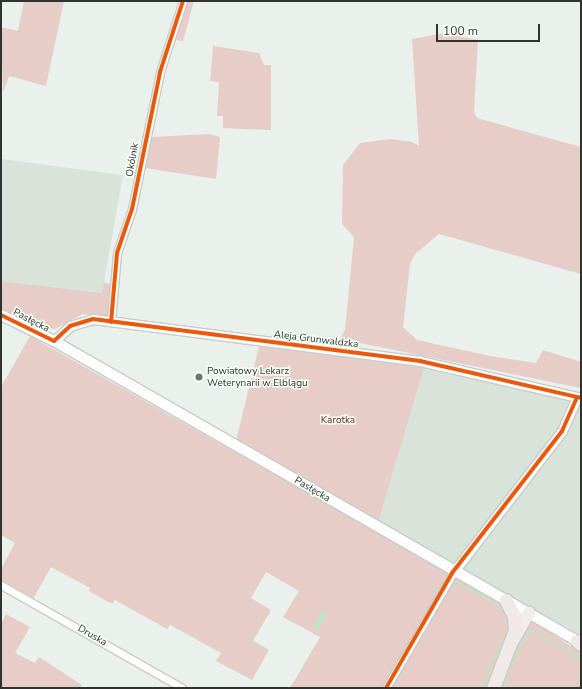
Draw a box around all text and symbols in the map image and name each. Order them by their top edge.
scale bar [438,16,542,42]
text: 100 m [443,23,478,39]
street label: Okólnik [124,142,142,178]
street label: Pasłęcka [11,307,51,335]
street label: Aleja Grunwaldzka [273,329,359,351]
place label: Powiatowy Lekarz Weterynarii w Elblągu [207,365,308,388]
marker: Powiatowy Lekarz Weterynarii w Elblągu [194,372,204,382]
park label: Karotka [321,415,355,427]
street label: Pasłęcka [292,475,332,505]
street label: Druska [75,623,109,649]

